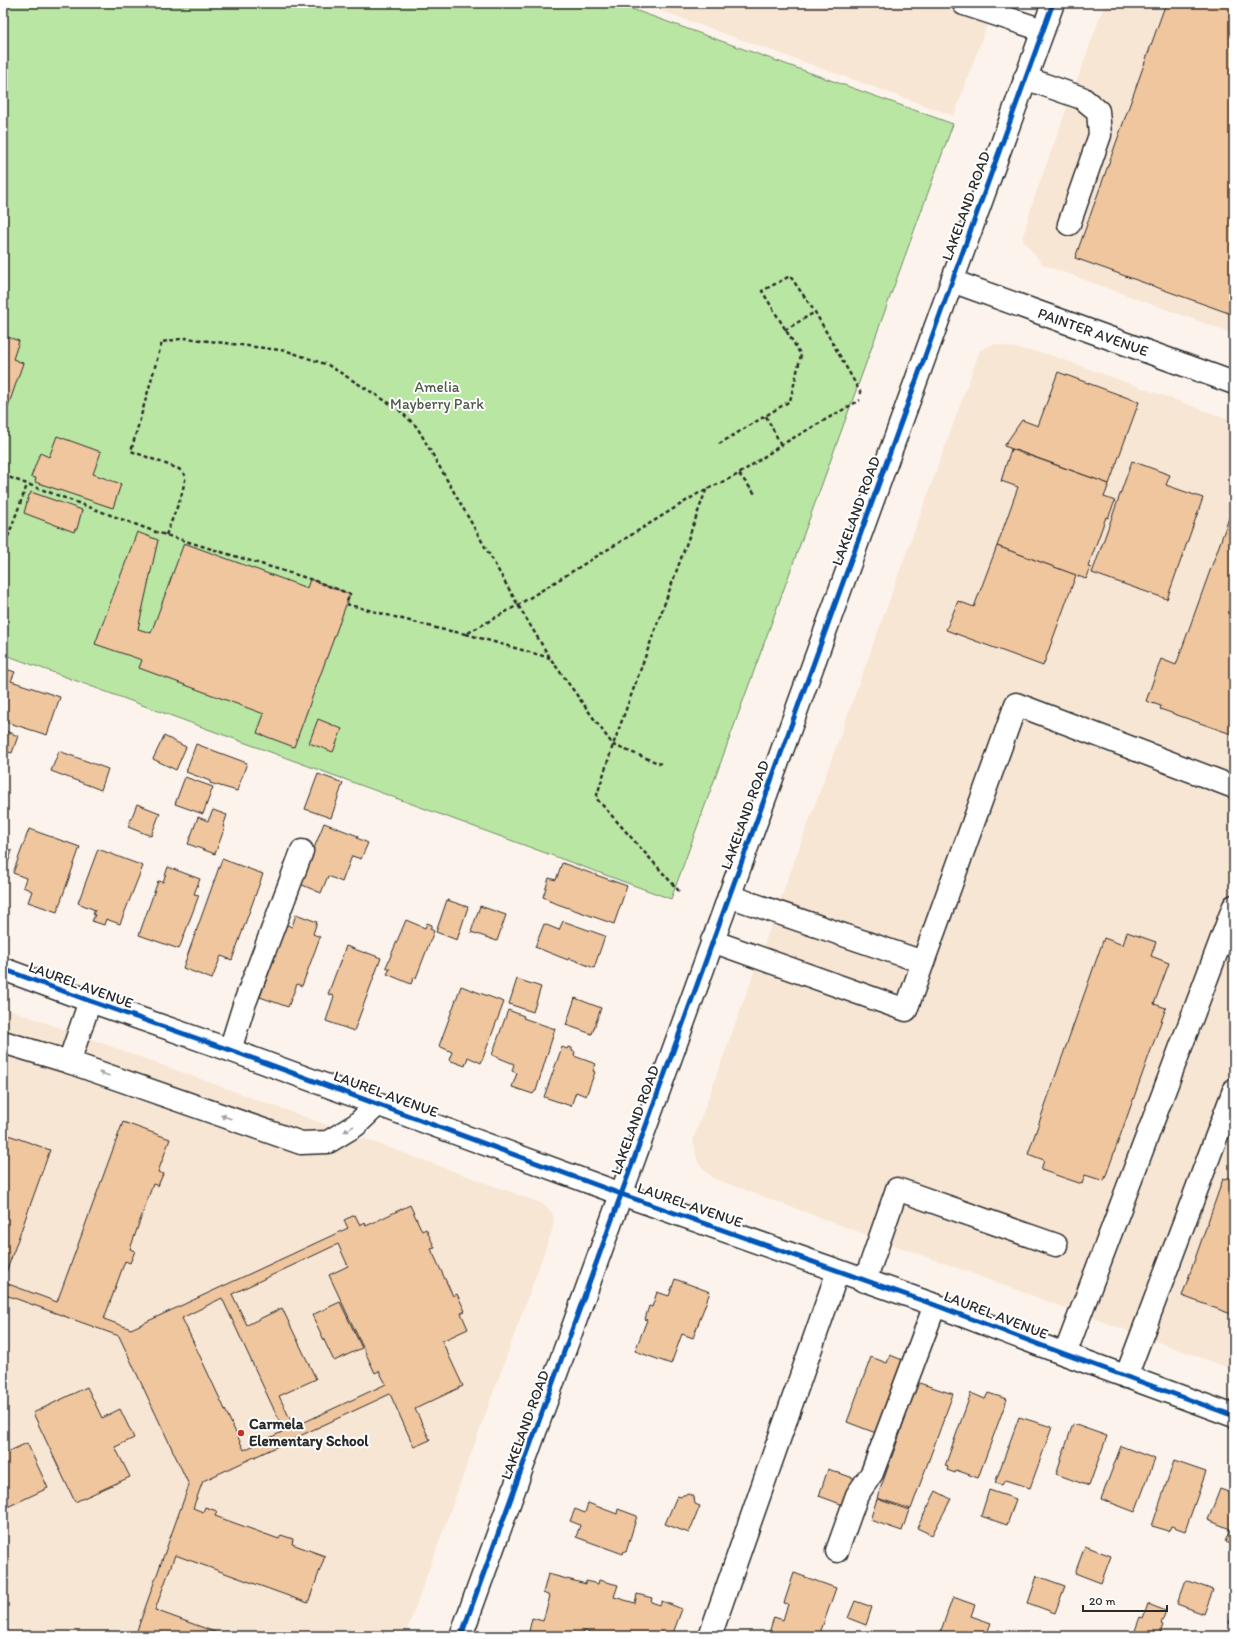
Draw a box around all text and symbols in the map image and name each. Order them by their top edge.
street label: LAKELAND ROAD [938,149,994,263]
street label: PAINTER AVENUE [1035,304,1151,360]
park label: Amelia Mayberry Park [390,378,484,413]
street label: LAKELAND ROAD [828,454,884,568]
street label: LAKELAND ROAD [717,758,773,872]
street label: LAUREL AVENUE [26,958,136,1012]
street label: LAKELAND ROAD [607,1063,663,1177]
street label: LAUREL AVENUE [331,1067,441,1121]
one-way arrow [97,1071,109,1077]
one-way arrow [220,1114,232,1120]
one-way arrow [343,1126,355,1133]
street label: LAUREL AVENUE [635,1179,745,1231]
street label: LAUREL AVENUE [941,1287,1051,1343]
street label: LAKELAND ROAD [497,1368,553,1482]
place label: Carmela Elementary School [249,1415,369,1451]
marker: Carmela Elementary School [236,1428,246,1438]
scale bar [1083,1587,1167,1613]
text: 20 m [1089,1594,1116,1608]

